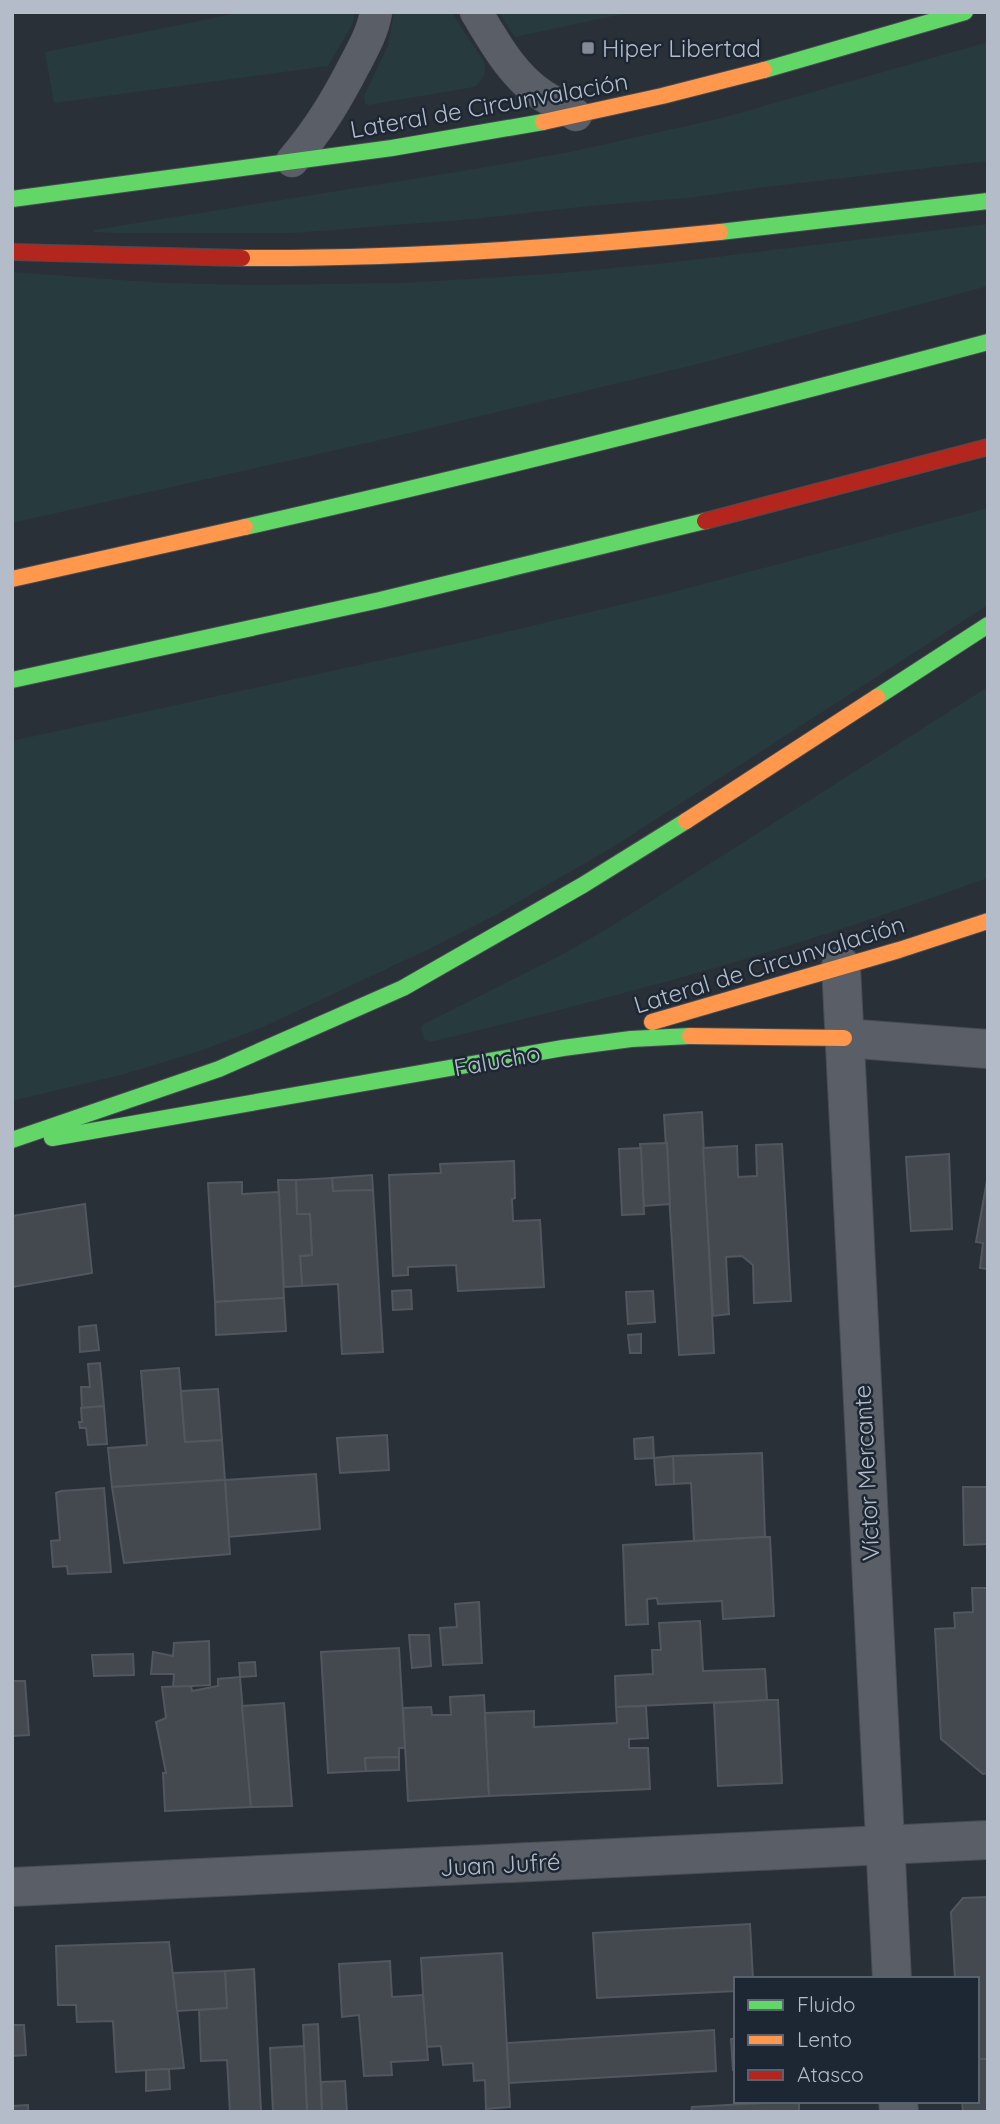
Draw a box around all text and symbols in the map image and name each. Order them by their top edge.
place label: Hiper Libertad [602,33,761,63]
marker: Hiper Libertad [580,40,596,56]
street label: Lateral de Circunvalación [348,66,630,144]
street label: Lateral de Circunvalación [630,908,908,1020]
street label: Falucho [451,1038,543,1082]
street label: Víctor Mercante [846,1384,886,1562]
street label: Juan Jufré [439,1846,561,1882]
legend [734,1977,979,2103]
text: Fluido [797,1991,855,2017]
text: Lento [797,2026,852,2052]
text: Atasco [797,2061,864,2087]

